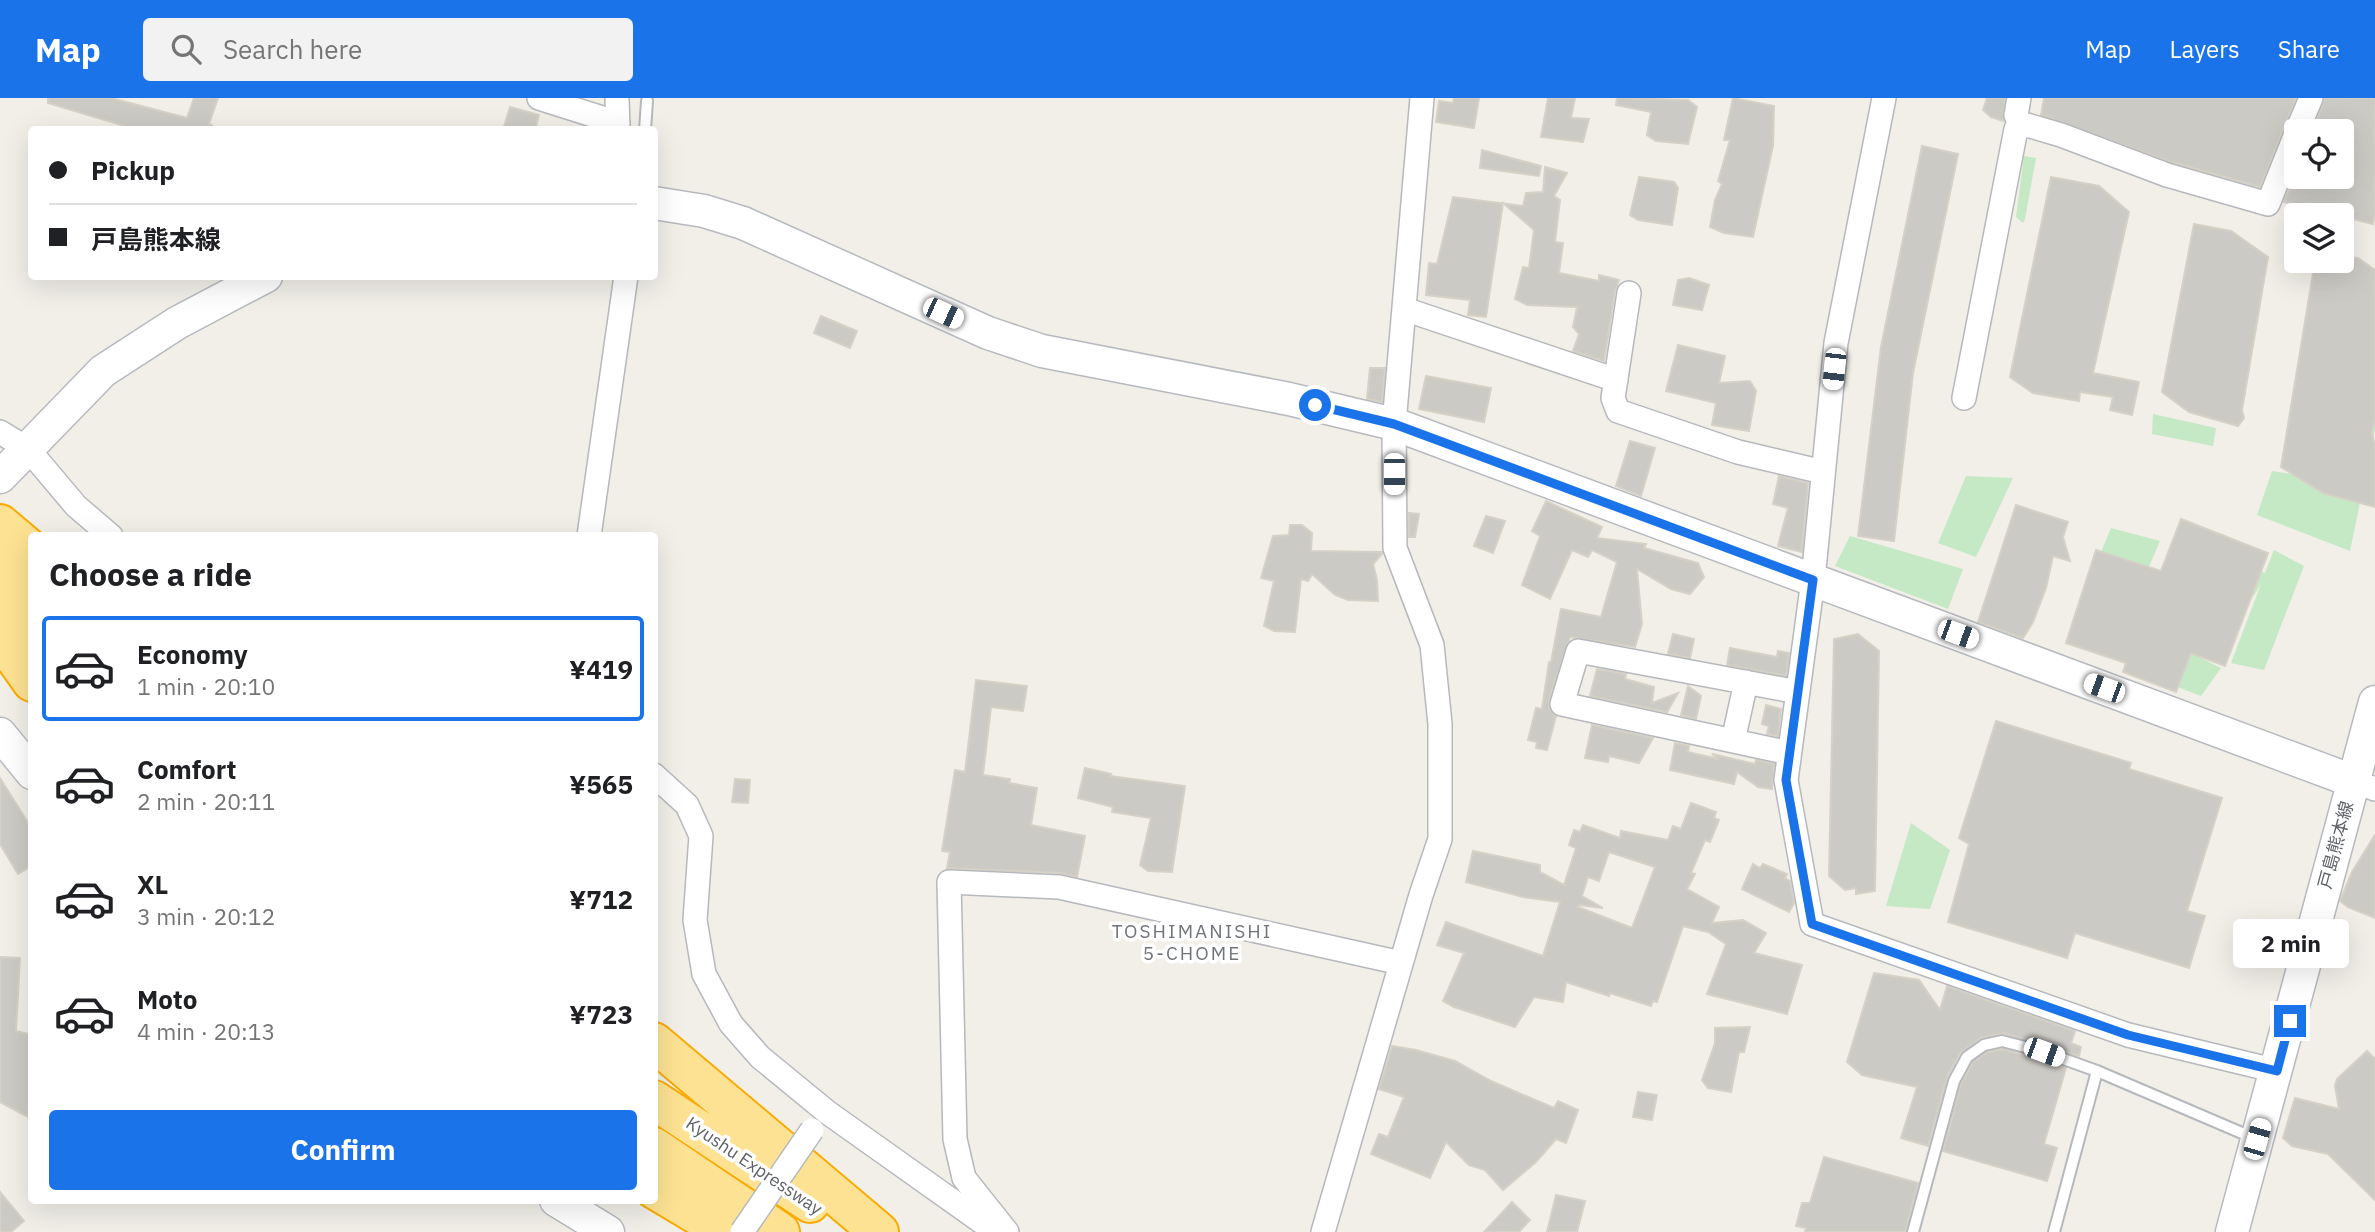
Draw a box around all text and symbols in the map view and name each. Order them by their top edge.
search box [143,18,633,81]
text: Map [35,28,101,71]
icon: search [167,30,205,68]
text: Search here [223,32,362,66]
text: Map [2085,33,2132,65]
text: Layers [2170,33,2240,65]
text: Share [2278,33,2340,65]
map controls [2284,119,2354,273]
button: locate [2284,119,2354,189]
text: Pickup [91,153,175,187]
button: layers [2284,203,2354,273]
text: 戸島熊本線 [91,222,221,256]
car [920,295,967,331]
car [1822,347,1847,391]
route start [1299,389,1331,421]
car [1384,453,1405,495]
text: Choose a ride [49,553,252,595]
car [1935,617,1982,651]
icon: car [53,637,116,700]
text: Economy [137,637,248,671]
text: ¥419 [569,652,633,686]
text: 1 min · 20:10 [137,671,275,701]
car [2081,671,2128,705]
icon: car [53,752,116,815]
text: Comfort [137,752,236,786]
text: ¥565 [569,767,633,801]
text: 2 min · 20:11 [137,786,275,816]
street label: 戸島熊本線 [2313,798,2358,891]
icon: car [53,867,116,930]
text: XL [137,867,168,901]
text: ¥712 [569,882,633,916]
text: 3 min · 20:12 [137,901,275,931]
district label: TOSHIMANISHI 5-CHOME [1112,919,1272,965]
callout: 2 min [2232,920,2348,968]
text: 2 min [2261,928,2321,958]
icon: car [53,982,116,1045]
text: Moto [137,982,197,1016]
text: ¥723 [569,997,633,1031]
route end [2274,1005,2306,1037]
text: 4 min · 20:13 [137,1016,275,1046]
car [2021,1035,2068,1069]
button: Confirm [49,1110,637,1190]
street label: Kyushu Expressway [682,1111,827,1220]
car [2242,1116,2273,1162]

